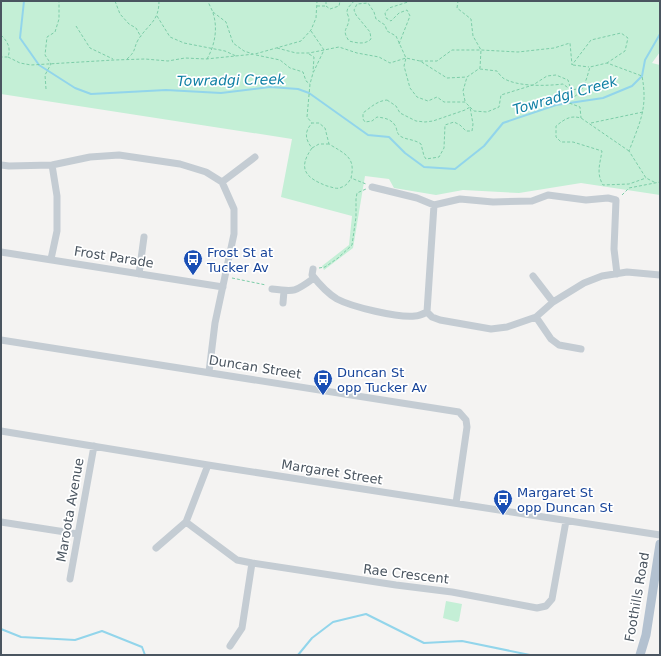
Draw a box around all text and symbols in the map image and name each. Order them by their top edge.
water label: Towradgi Creek [177,71,286,89]
water label: Towradgi Creek [511,72,620,118]
street label: Frost Parade [73,243,155,271]
place label: Frost St at Tucker Av [206,245,273,275]
bus stop icon: Frost St at Tucker Av [182,248,204,276]
street label: Duncan Street [208,352,302,382]
place label: Duncan St opp Tucker Av [337,365,428,395]
bus stop icon: Duncan St opp Tucker Av [312,368,334,396]
street label: Maroota Avenue [53,457,87,563]
street label: Margaret Street [280,457,384,487]
place label: Margaret St opp Duncan St [517,485,613,515]
bus stop icon: Margaret St opp Duncan St [492,488,514,516]
street label: Foothills Road [622,551,652,643]
street label: Rae Crescent [362,561,450,587]

